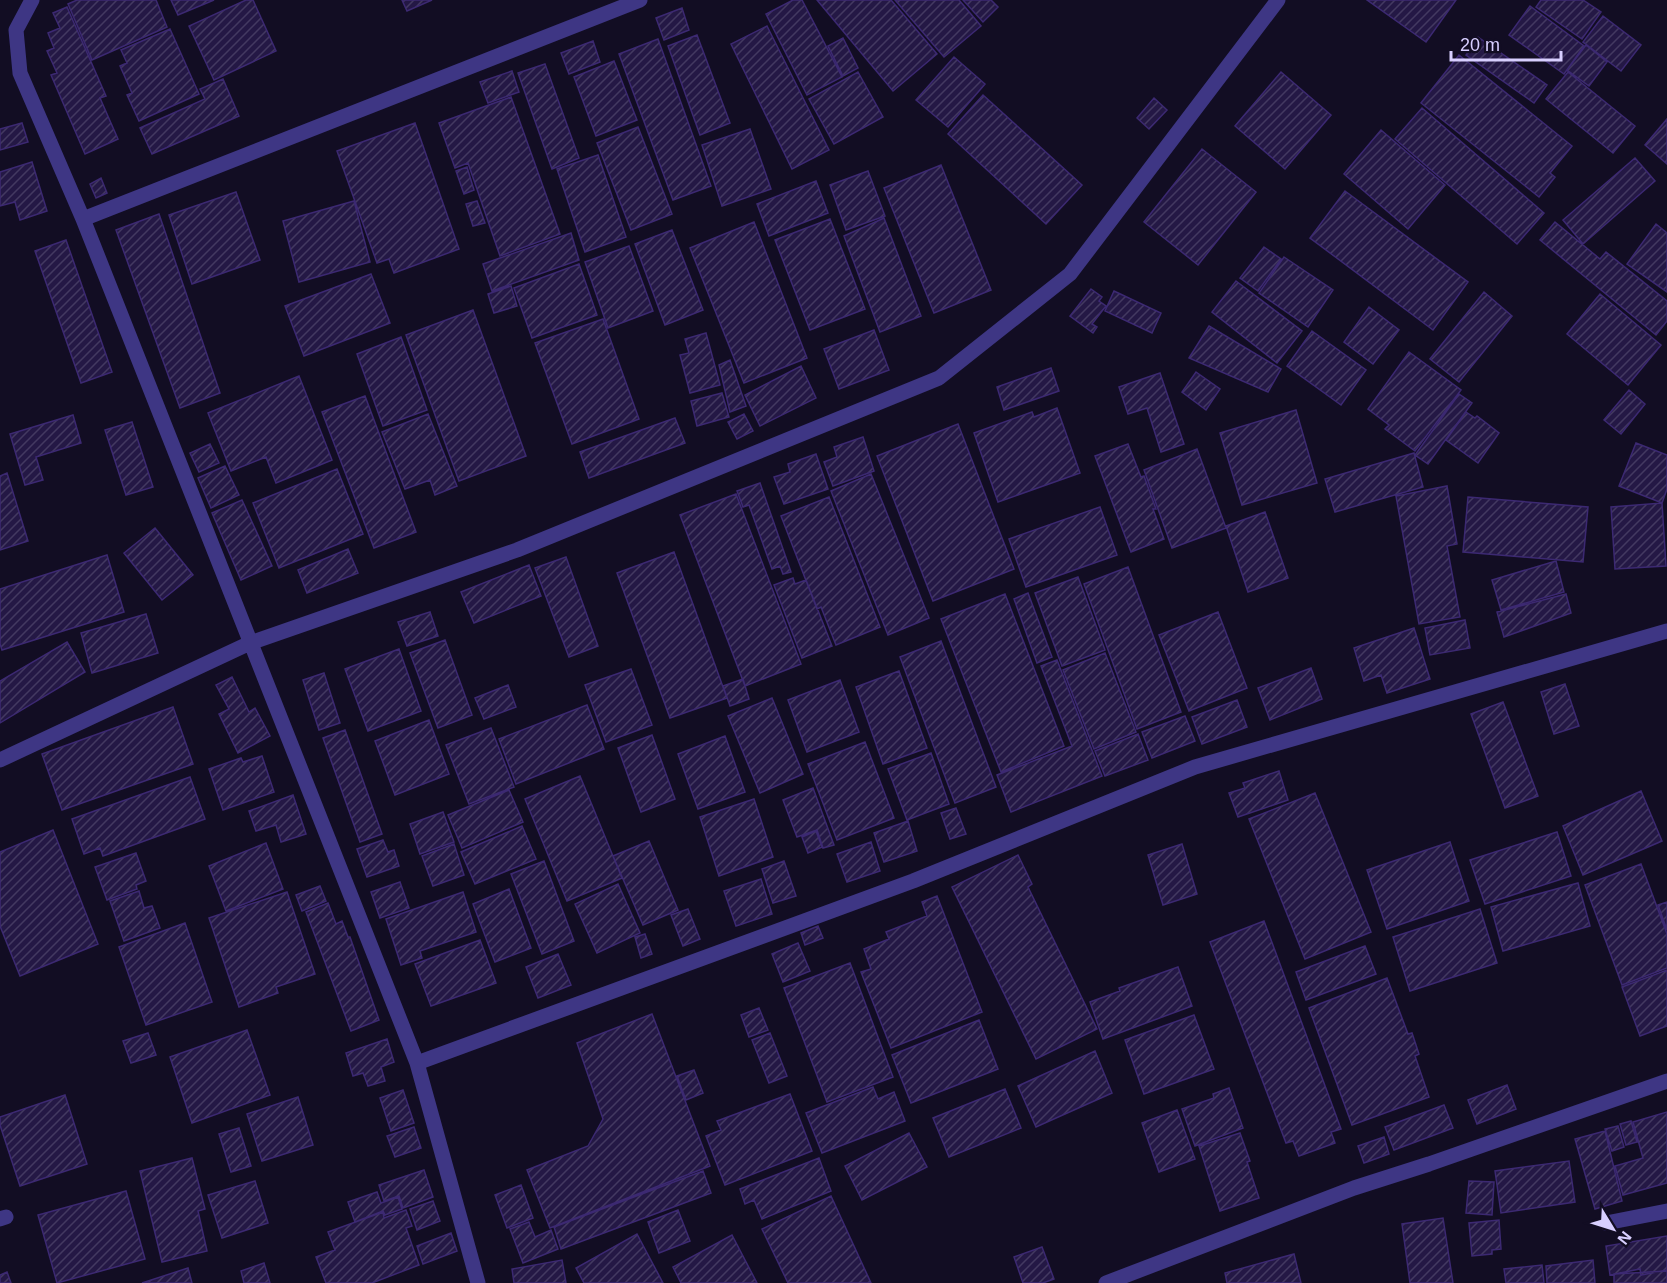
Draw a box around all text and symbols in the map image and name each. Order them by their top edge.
scale bar [1451,24,1560,62]
text: 20 m [1460,35,1500,55]
north arrow [1583,1199,1643,1259]
text: N [1614,1228,1635,1248]

